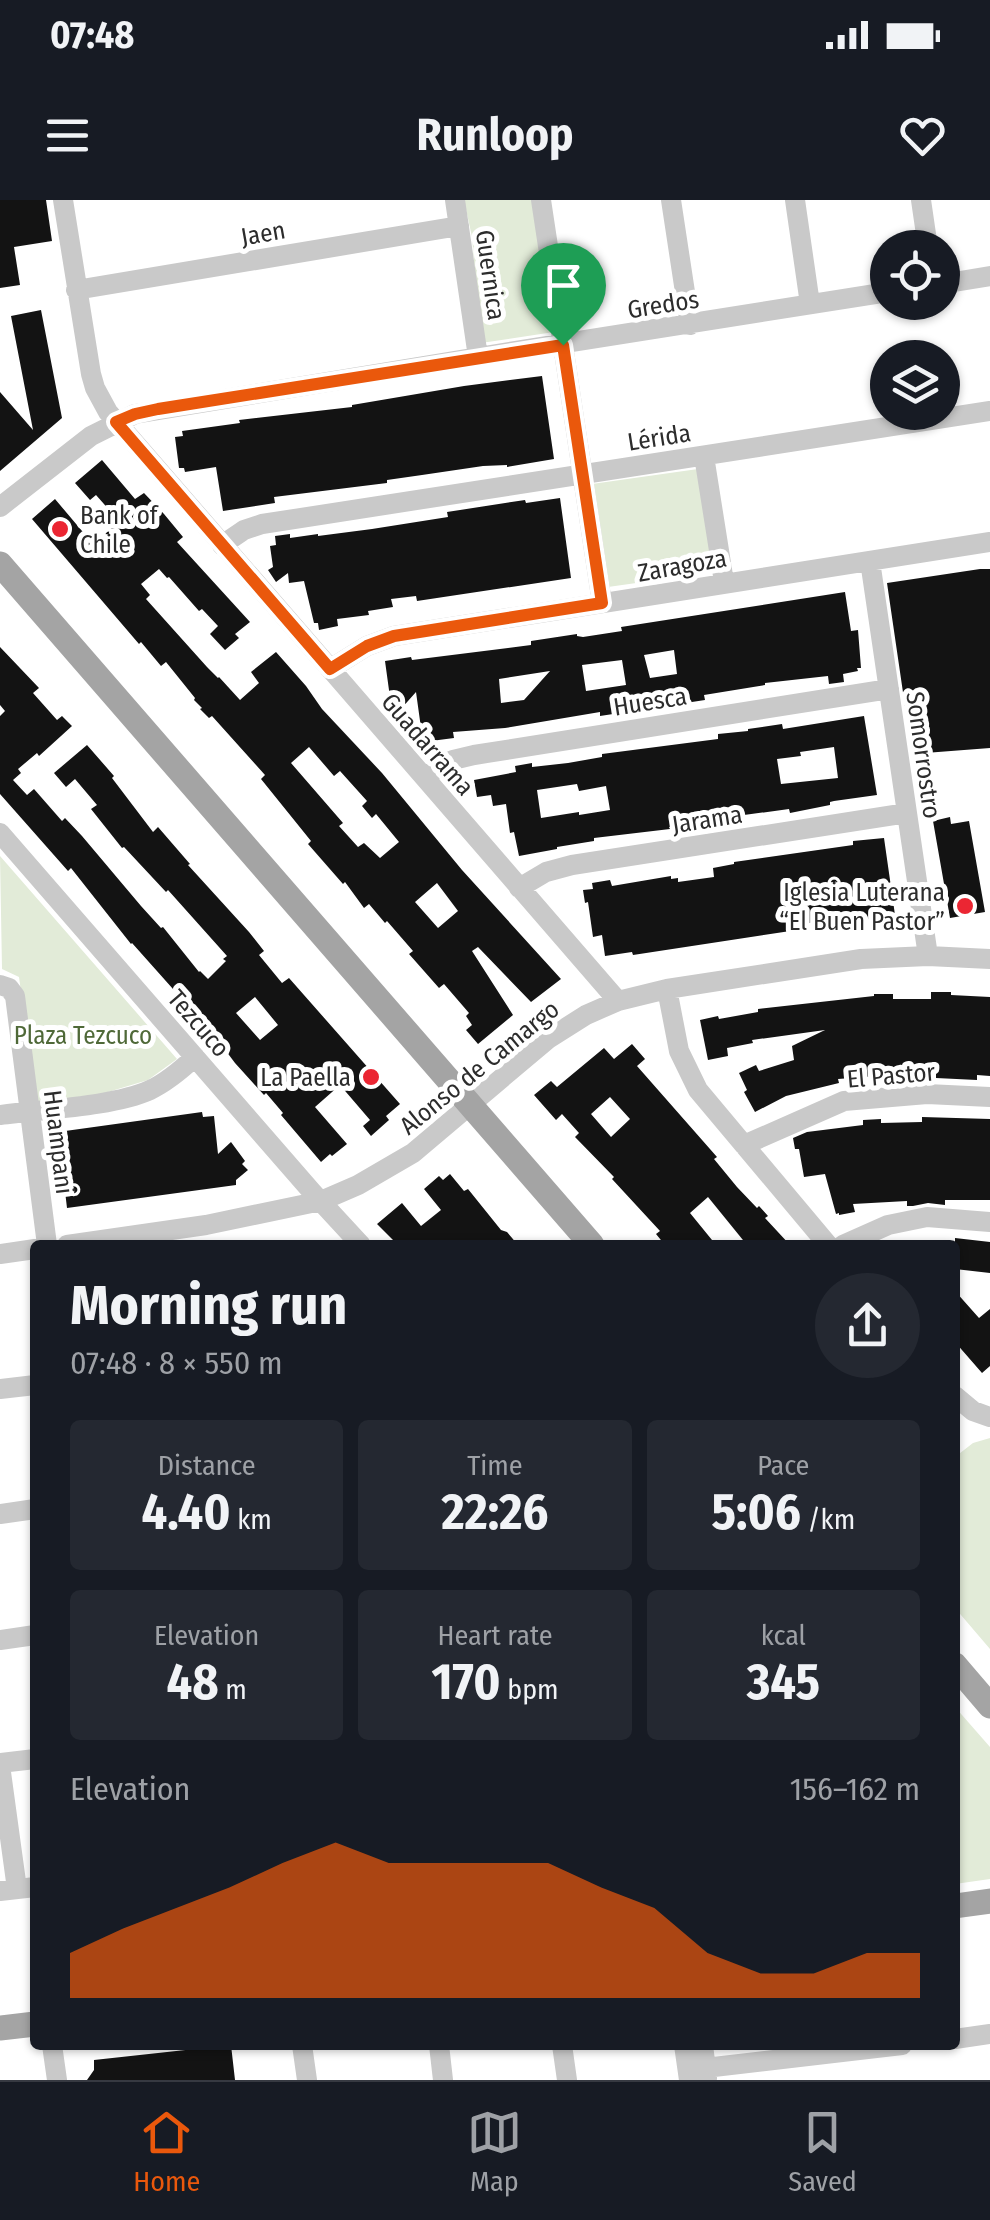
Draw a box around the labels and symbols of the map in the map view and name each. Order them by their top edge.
street label: Jaen [239,215,288,253]
street label: Guernica [469,228,511,322]
pin [521,243,606,346]
street label: Gredos [625,285,701,325]
street label: Lérida [625,418,693,458]
place label: Bank of Chile [80,501,160,560]
marker: Bank of Chile [49,518,71,540]
street label: Zaragoza [635,543,729,589]
street label: Huesca [611,681,689,723]
street label: Guadarrama [375,687,480,802]
street label: Somorrostro [899,690,947,821]
street label: Jarama [670,800,744,840]
place label: Iglesia Luterana “El Buen Pastor” [779,878,945,937]
marker: Iglesia Luterana “El Buen Pastor” [954,895,976,917]
street label: Tezcuco [161,984,235,1063]
street label: Alonso de Camargo [394,994,565,1141]
park label: Plaza Tezcuco [14,1021,152,1051]
street label: El Pastor [846,1057,937,1095]
place label: La Paella [260,1063,351,1093]
marker: La Paella [360,1066,382,1088]
street label: Huampani [37,1088,79,1196]

